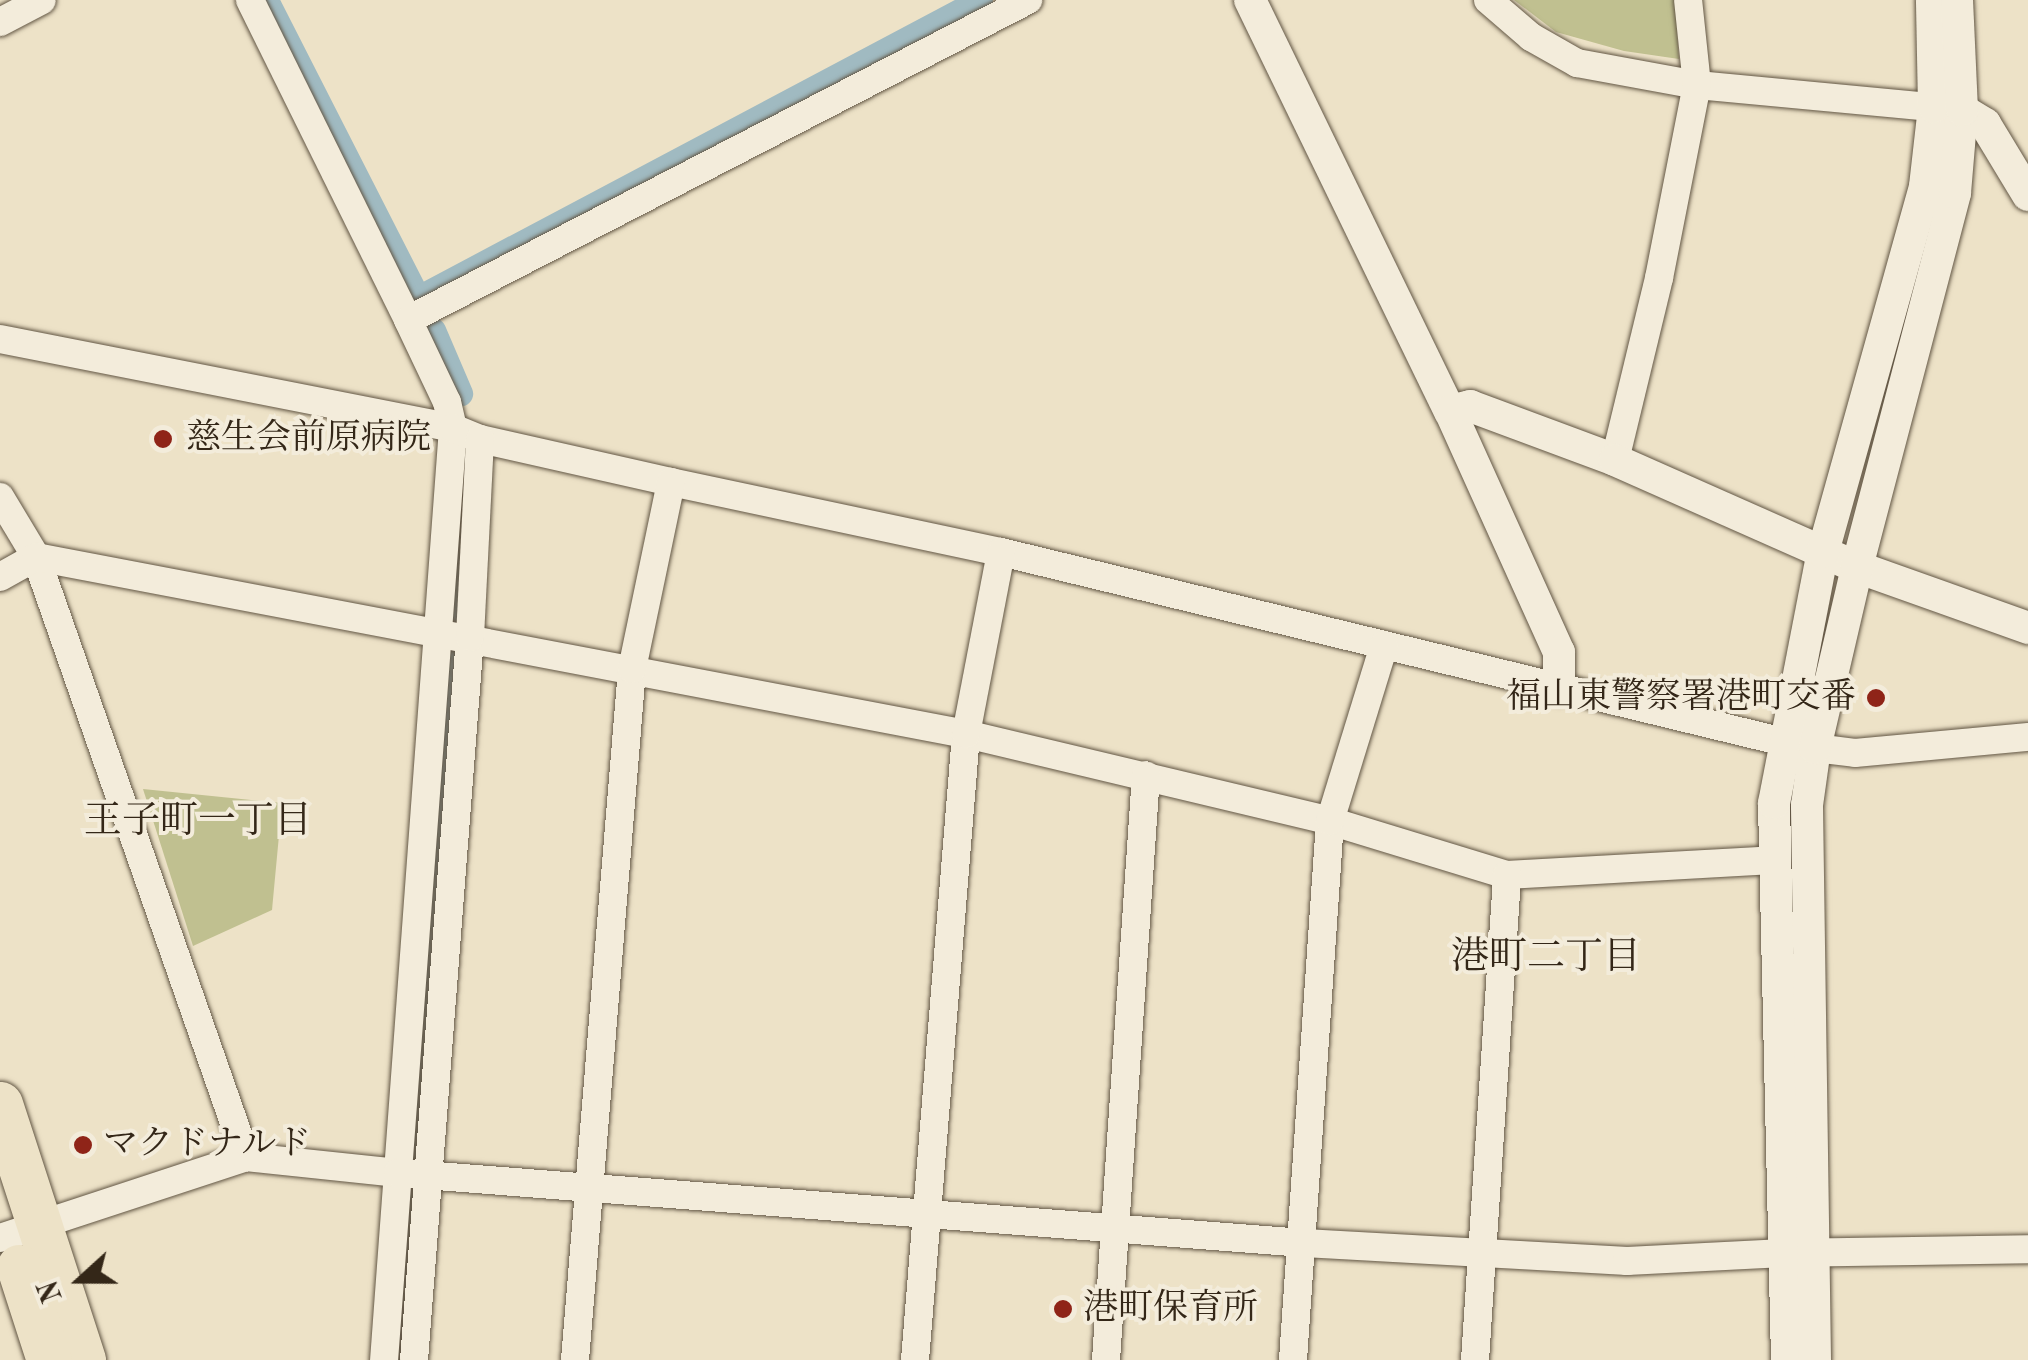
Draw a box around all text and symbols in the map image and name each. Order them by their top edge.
place label: 慈生会前原病院 [186,418,431,460]
marker: 慈生会前原病院 [150,426,176,452]
place label: 福山東警察署港町交番 [1506,677,1856,719]
marker: 福山東警察署港町交番 [1865,687,1887,709]
district label: 王子町一丁目 [84,800,312,846]
district label: 港町二丁目 [1451,936,1641,982]
place label: マクドナルド [103,1124,313,1166]
marker: マクドナルド [72,1134,94,1156]
north arrow [30,1230,130,1330]
text: N [35,1276,69,1306]
place label: 港町保育所 [1083,1288,1258,1330]
marker: 港町保育所 [1052,1298,1074,1320]

